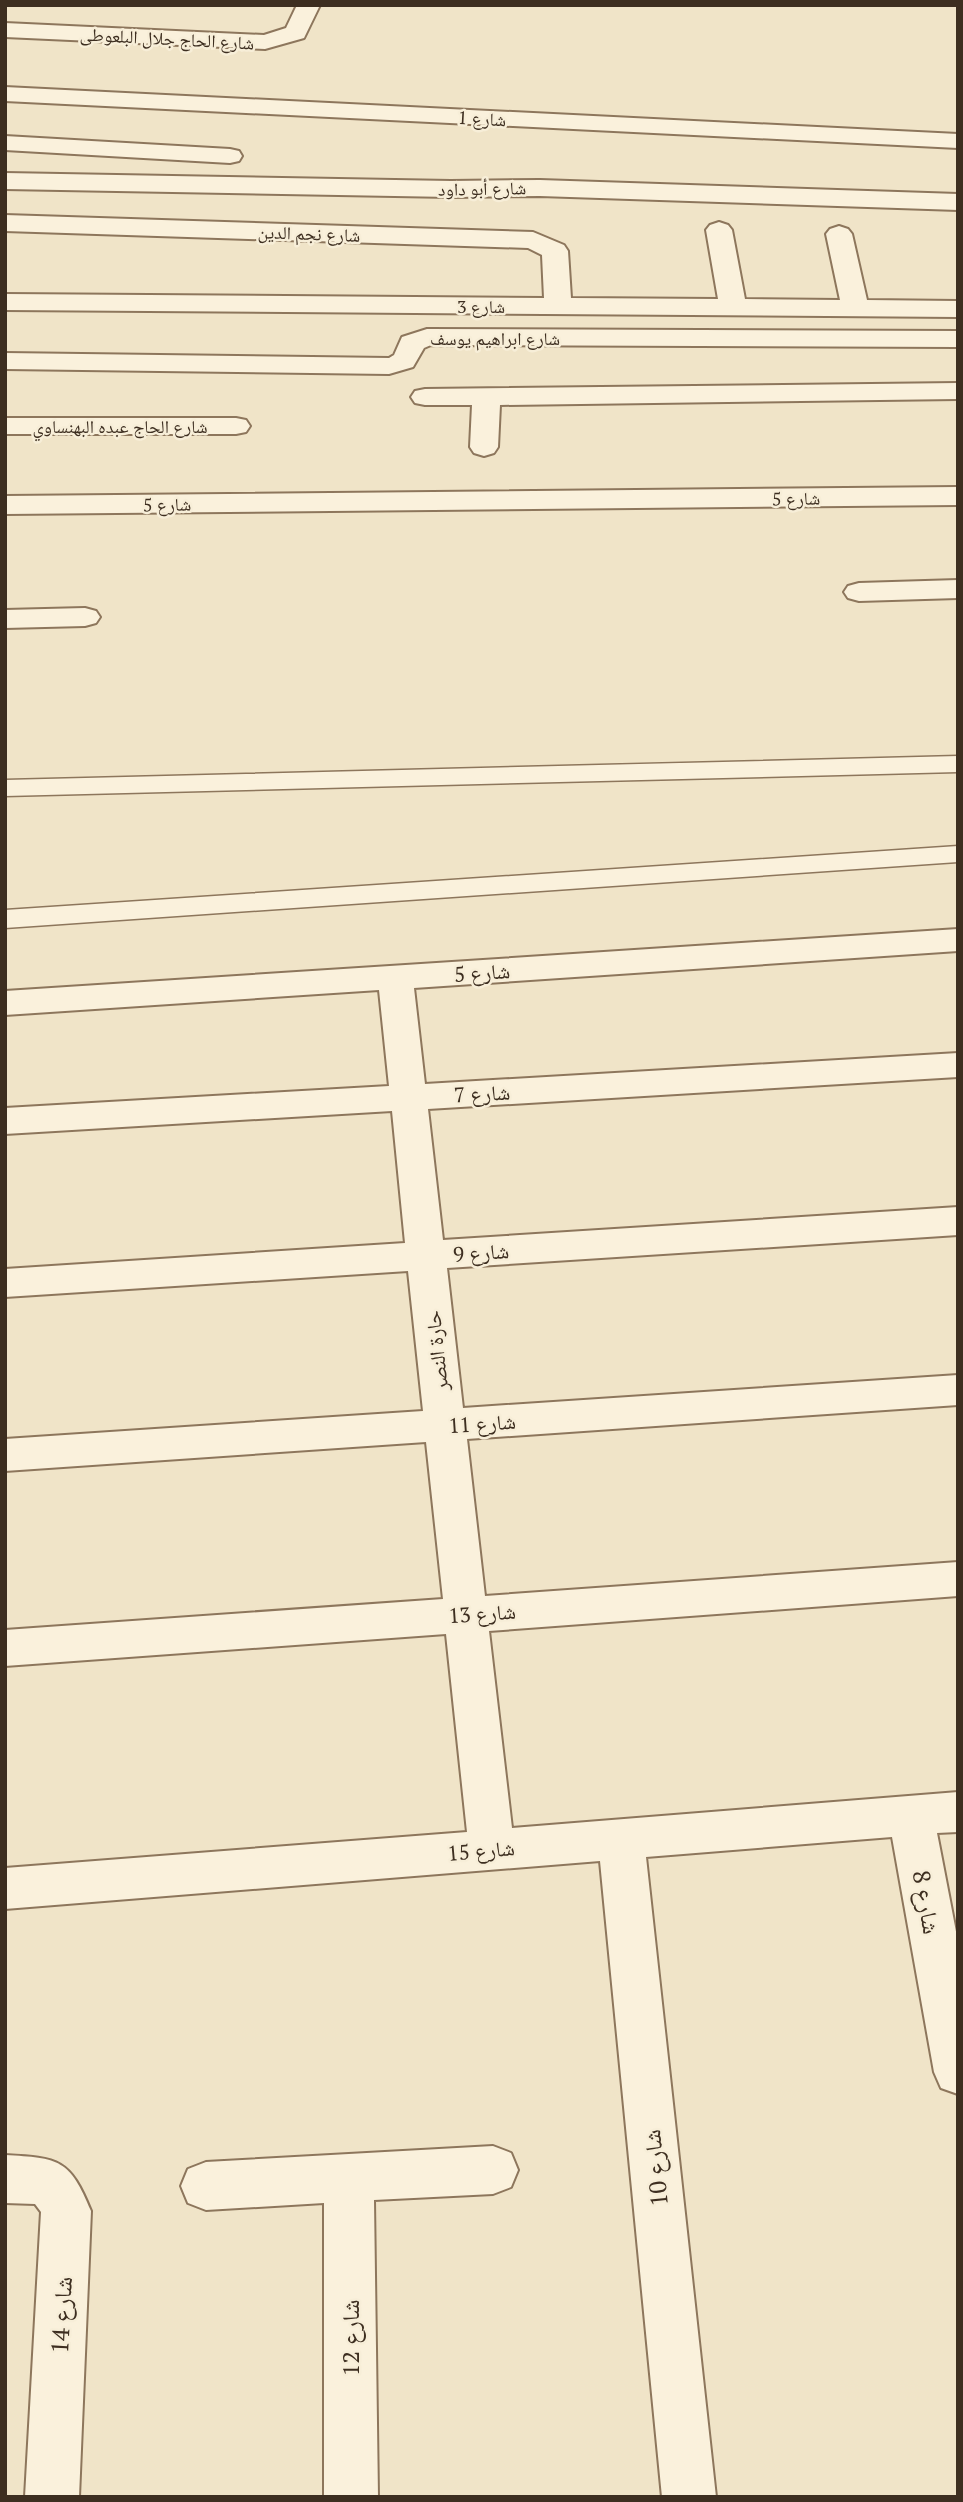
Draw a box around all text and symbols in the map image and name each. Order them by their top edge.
street label: شارع الحاج جلال البلعوطى [79,21,255,56]
street label: شارع 1 [457,105,507,131]
street label: شارع أبو داود [438,175,526,201]
street label: شارع نجم الدين [257,219,361,248]
street label: شارع 3 [457,294,505,318]
street label: شارع ابراهيم يوسف [430,326,560,351]
street label: شارع الحاج عبده البهنساوي [32,414,208,442]
street label: شارع 5 [772,486,820,510]
street label: شارع 5 [143,492,191,516]
street label: شارع 5 [453,956,511,988]
street label: شارع 7 [453,1078,511,1108]
street label: شارع 9 [452,1236,510,1268]
street label: حارة النصر [418,1309,454,1394]
street label: شارع 11 [447,1407,517,1439]
street label: شارع 13 [447,1597,517,1629]
street label: شارع 15 [446,1833,516,1867]
street label: شارع 8 [906,1868,948,1936]
street label: شارع 10 [635,2128,675,2208]
street label: شارع 14 [43,2276,79,2354]
street label: شارع 12 [334,2299,366,2377]

